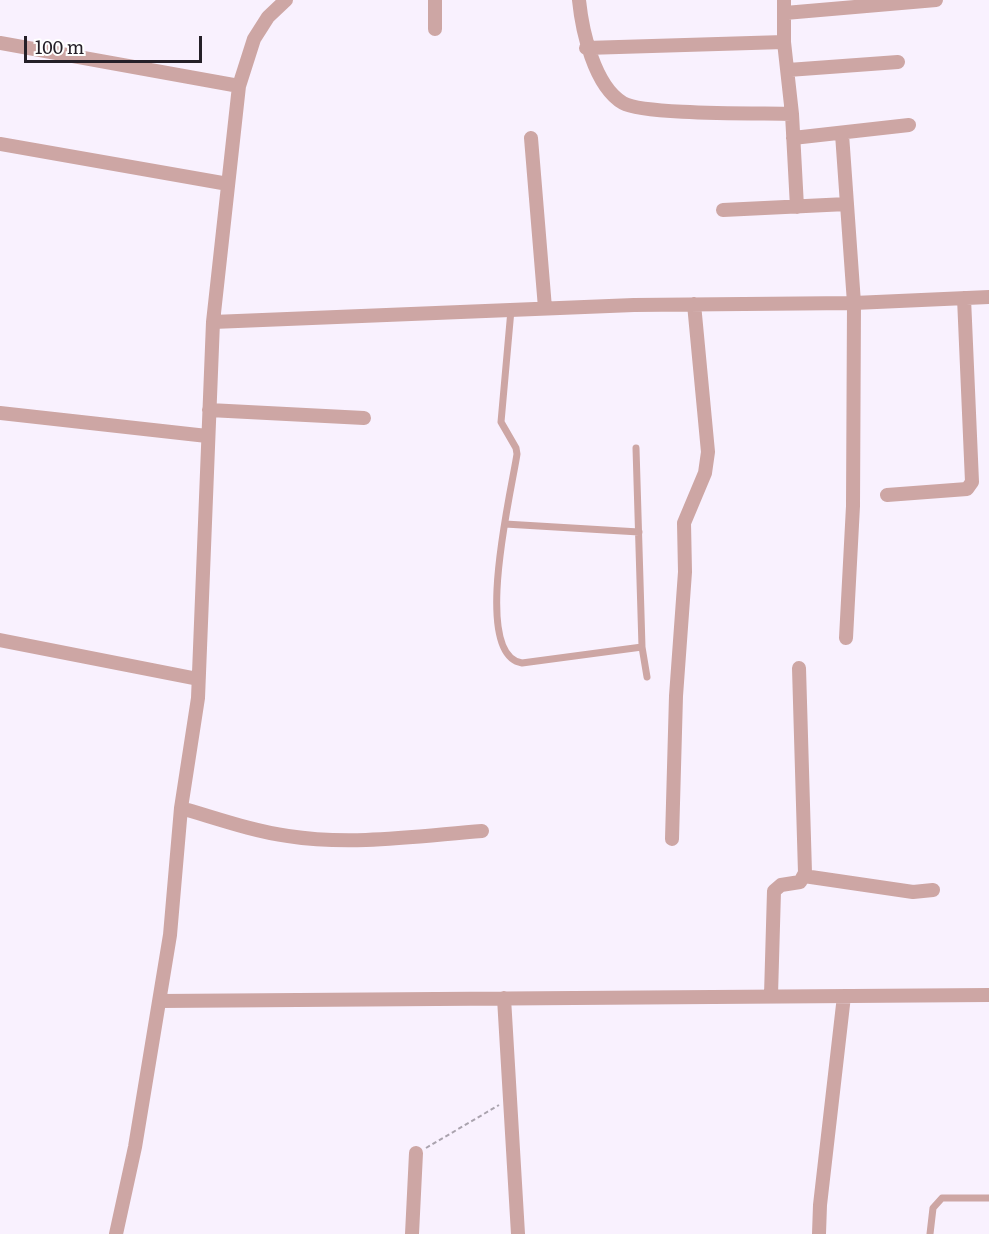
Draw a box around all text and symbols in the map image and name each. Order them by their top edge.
scale bar [27,24,206,62]
text: 100 m [35,33,84,60]

